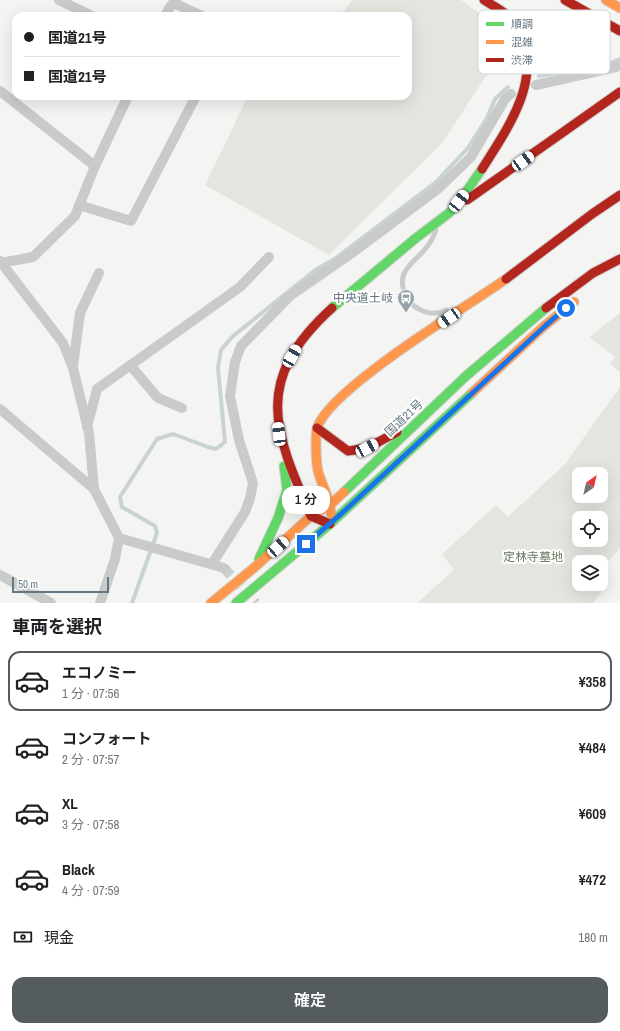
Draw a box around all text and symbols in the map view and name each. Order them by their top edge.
legend [478,10,610,74]
text: 順調 [511,17,533,31]
text: 国道21号 [48,27,107,48]
text: 混雑 [511,35,533,49]
text: 渋滞 [511,53,533,67]
text: 国道21号 [48,66,107,87]
car [510,149,536,173]
car [447,188,471,214]
bus stop icon: 中央道土岐 [396,288,416,313]
place label: 中央道土岐 [333,290,393,306]
route start [557,299,575,317]
car [436,306,462,330]
car [281,343,303,369]
street label: 国道21号 [381,396,427,440]
car [272,421,286,447]
car [354,437,380,459]
north arrow [572,467,608,503]
map controls [572,467,608,591]
callout: 1 分 [282,486,330,514]
text: 1 分 [295,491,317,508]
button: locate [572,511,608,547]
car [265,535,291,559]
route end [297,535,315,553]
park label: 定林寺墓地 [503,549,563,565]
button: layers [572,555,608,591]
scale bar [12,575,109,594]
text: 50 m [18,577,38,591]
text: 車両を選択 [12,614,102,639]
text: エコノミー [62,662,137,683]
icon: car [14,663,50,699]
text: ¥358 [579,671,606,692]
text: 1 分 · 07:56 [62,685,119,702]
text: コンフォート [62,728,152,749]
icon: car [14,729,50,765]
text: ¥484 [579,737,606,758]
text: 2 分 · 07:57 [62,751,119,768]
text: XL [62,793,78,814]
icon: car [14,795,50,831]
text: ¥609 [579,803,606,824]
text: 3 分 · 07:58 [62,816,119,833]
text: Black [62,859,95,880]
icon: car [14,861,50,897]
text: ¥472 [579,869,606,890]
text: 4 分 · 07:59 [62,882,119,899]
icon: cash [12,926,34,948]
text: 現金 [44,927,74,948]
text: 180 m [578,929,608,946]
button: 確定 [12,977,608,1023]

